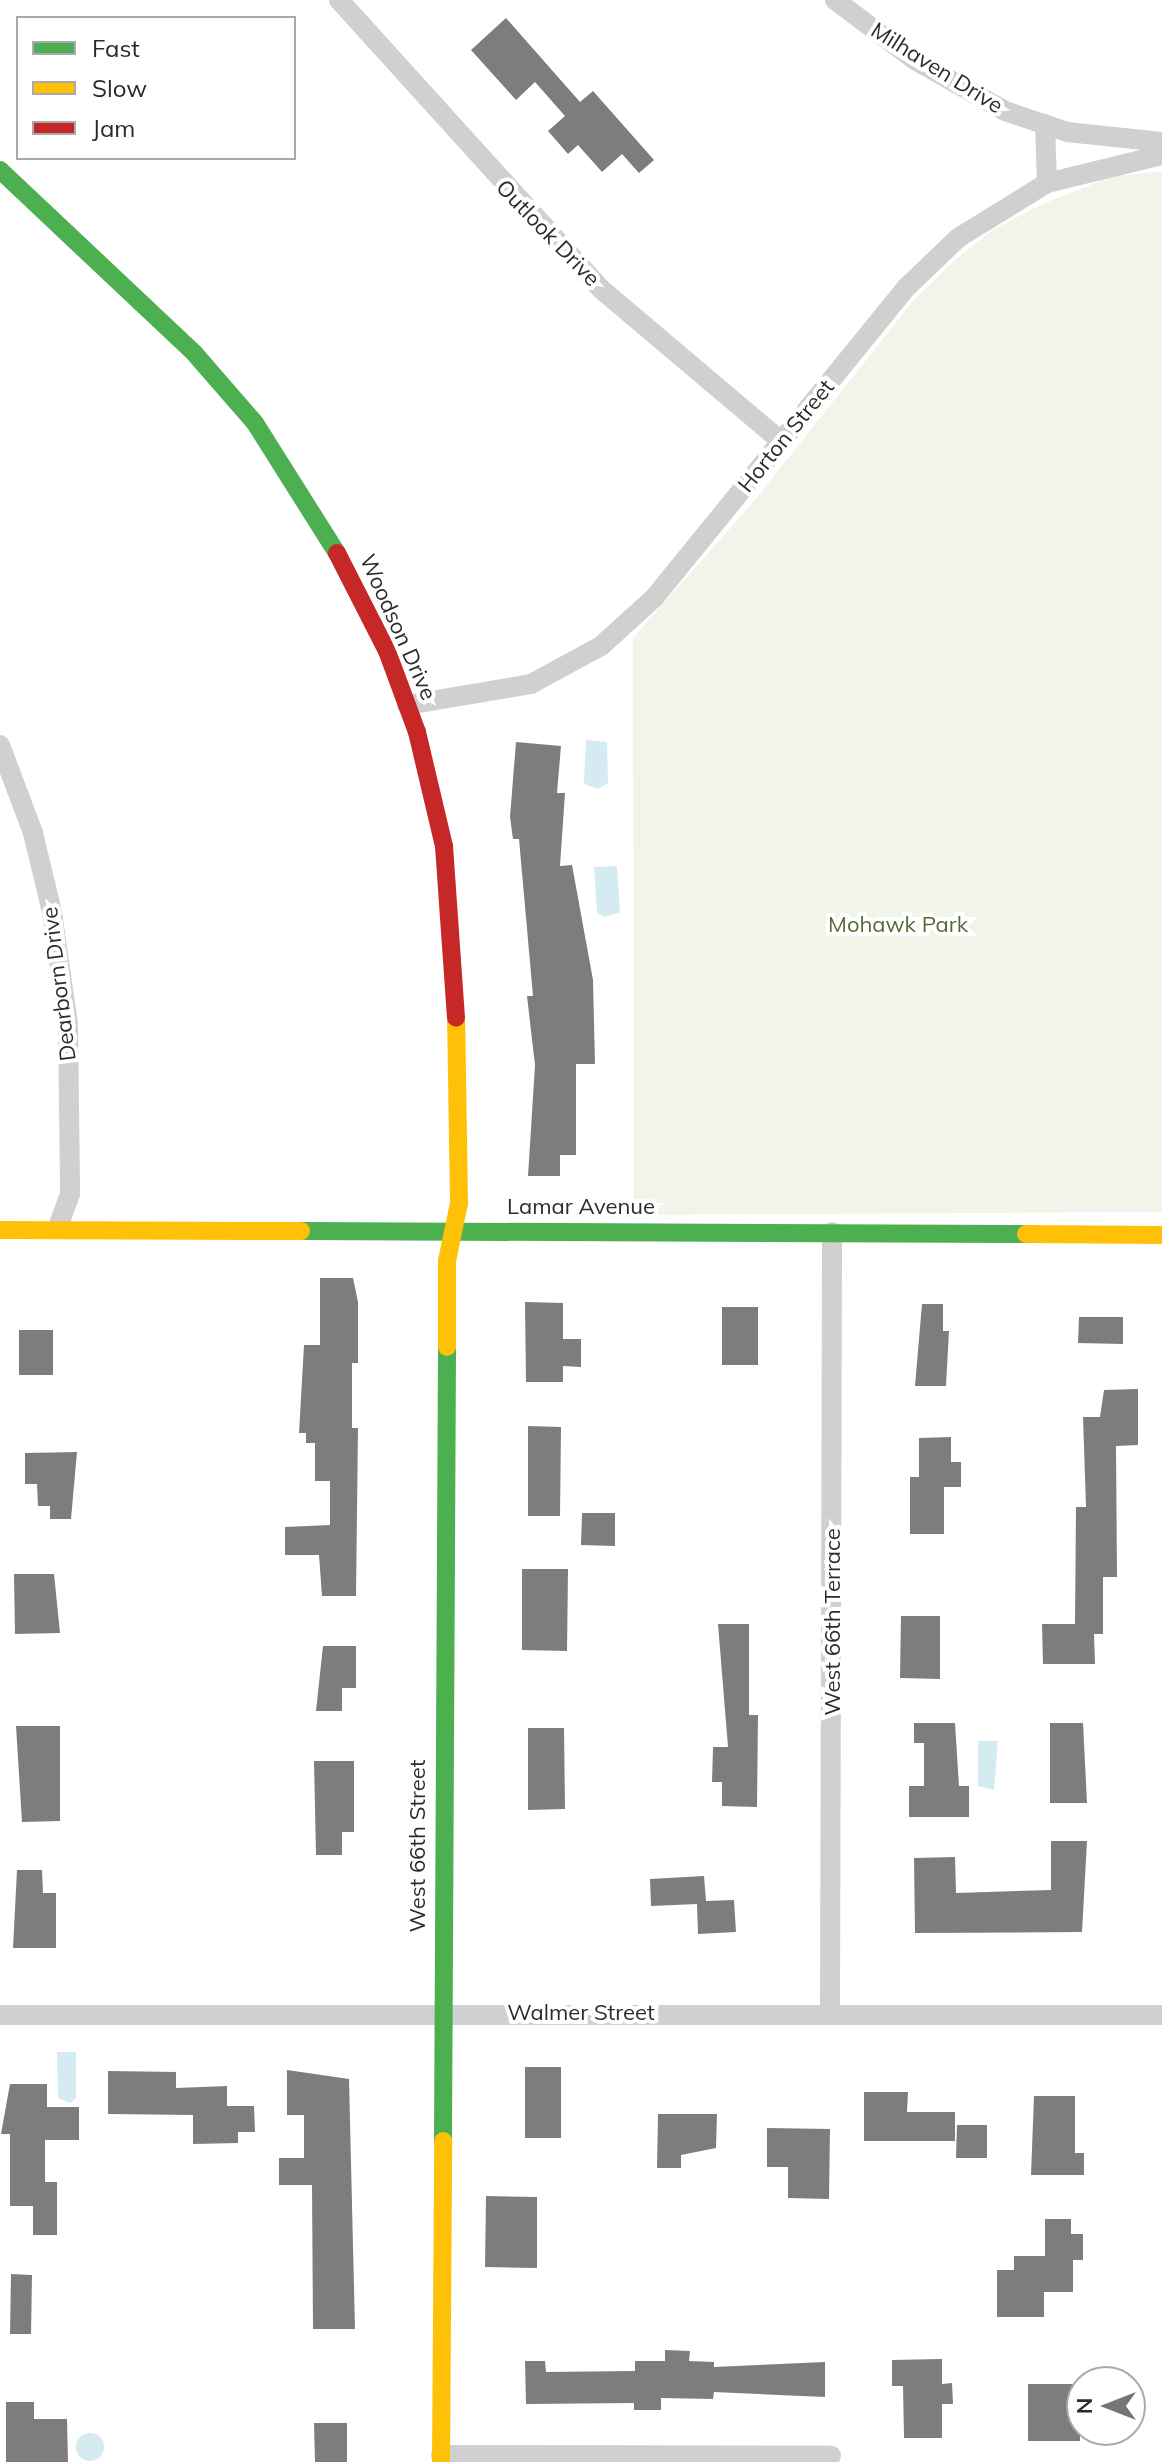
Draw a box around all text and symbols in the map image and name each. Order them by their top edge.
legend [16,16,296,160]
street label: Milhaven Drive [866,17,1008,119]
text: Fast [92,33,140,63]
text: Slow [92,73,147,103]
text: Jam [92,113,135,143]
street label: Outlook Drive [491,174,605,292]
street label: Horton Street [732,374,840,498]
street label: Woodson Drive [354,550,442,704]
street label: Dearborn Drive [36,905,82,1063]
park label: Mohawk Park [828,912,968,938]
street label: Lamar Avenue [507,1194,655,1220]
street label: West 66th Terrace [820,1528,846,1716]
street label: West 66th Street [405,1760,431,1932]
street label: Walmer Street [507,2000,655,2026]
north arrow [1066,2366,1146,2446]
text: N [1070,2398,1098,2414]

